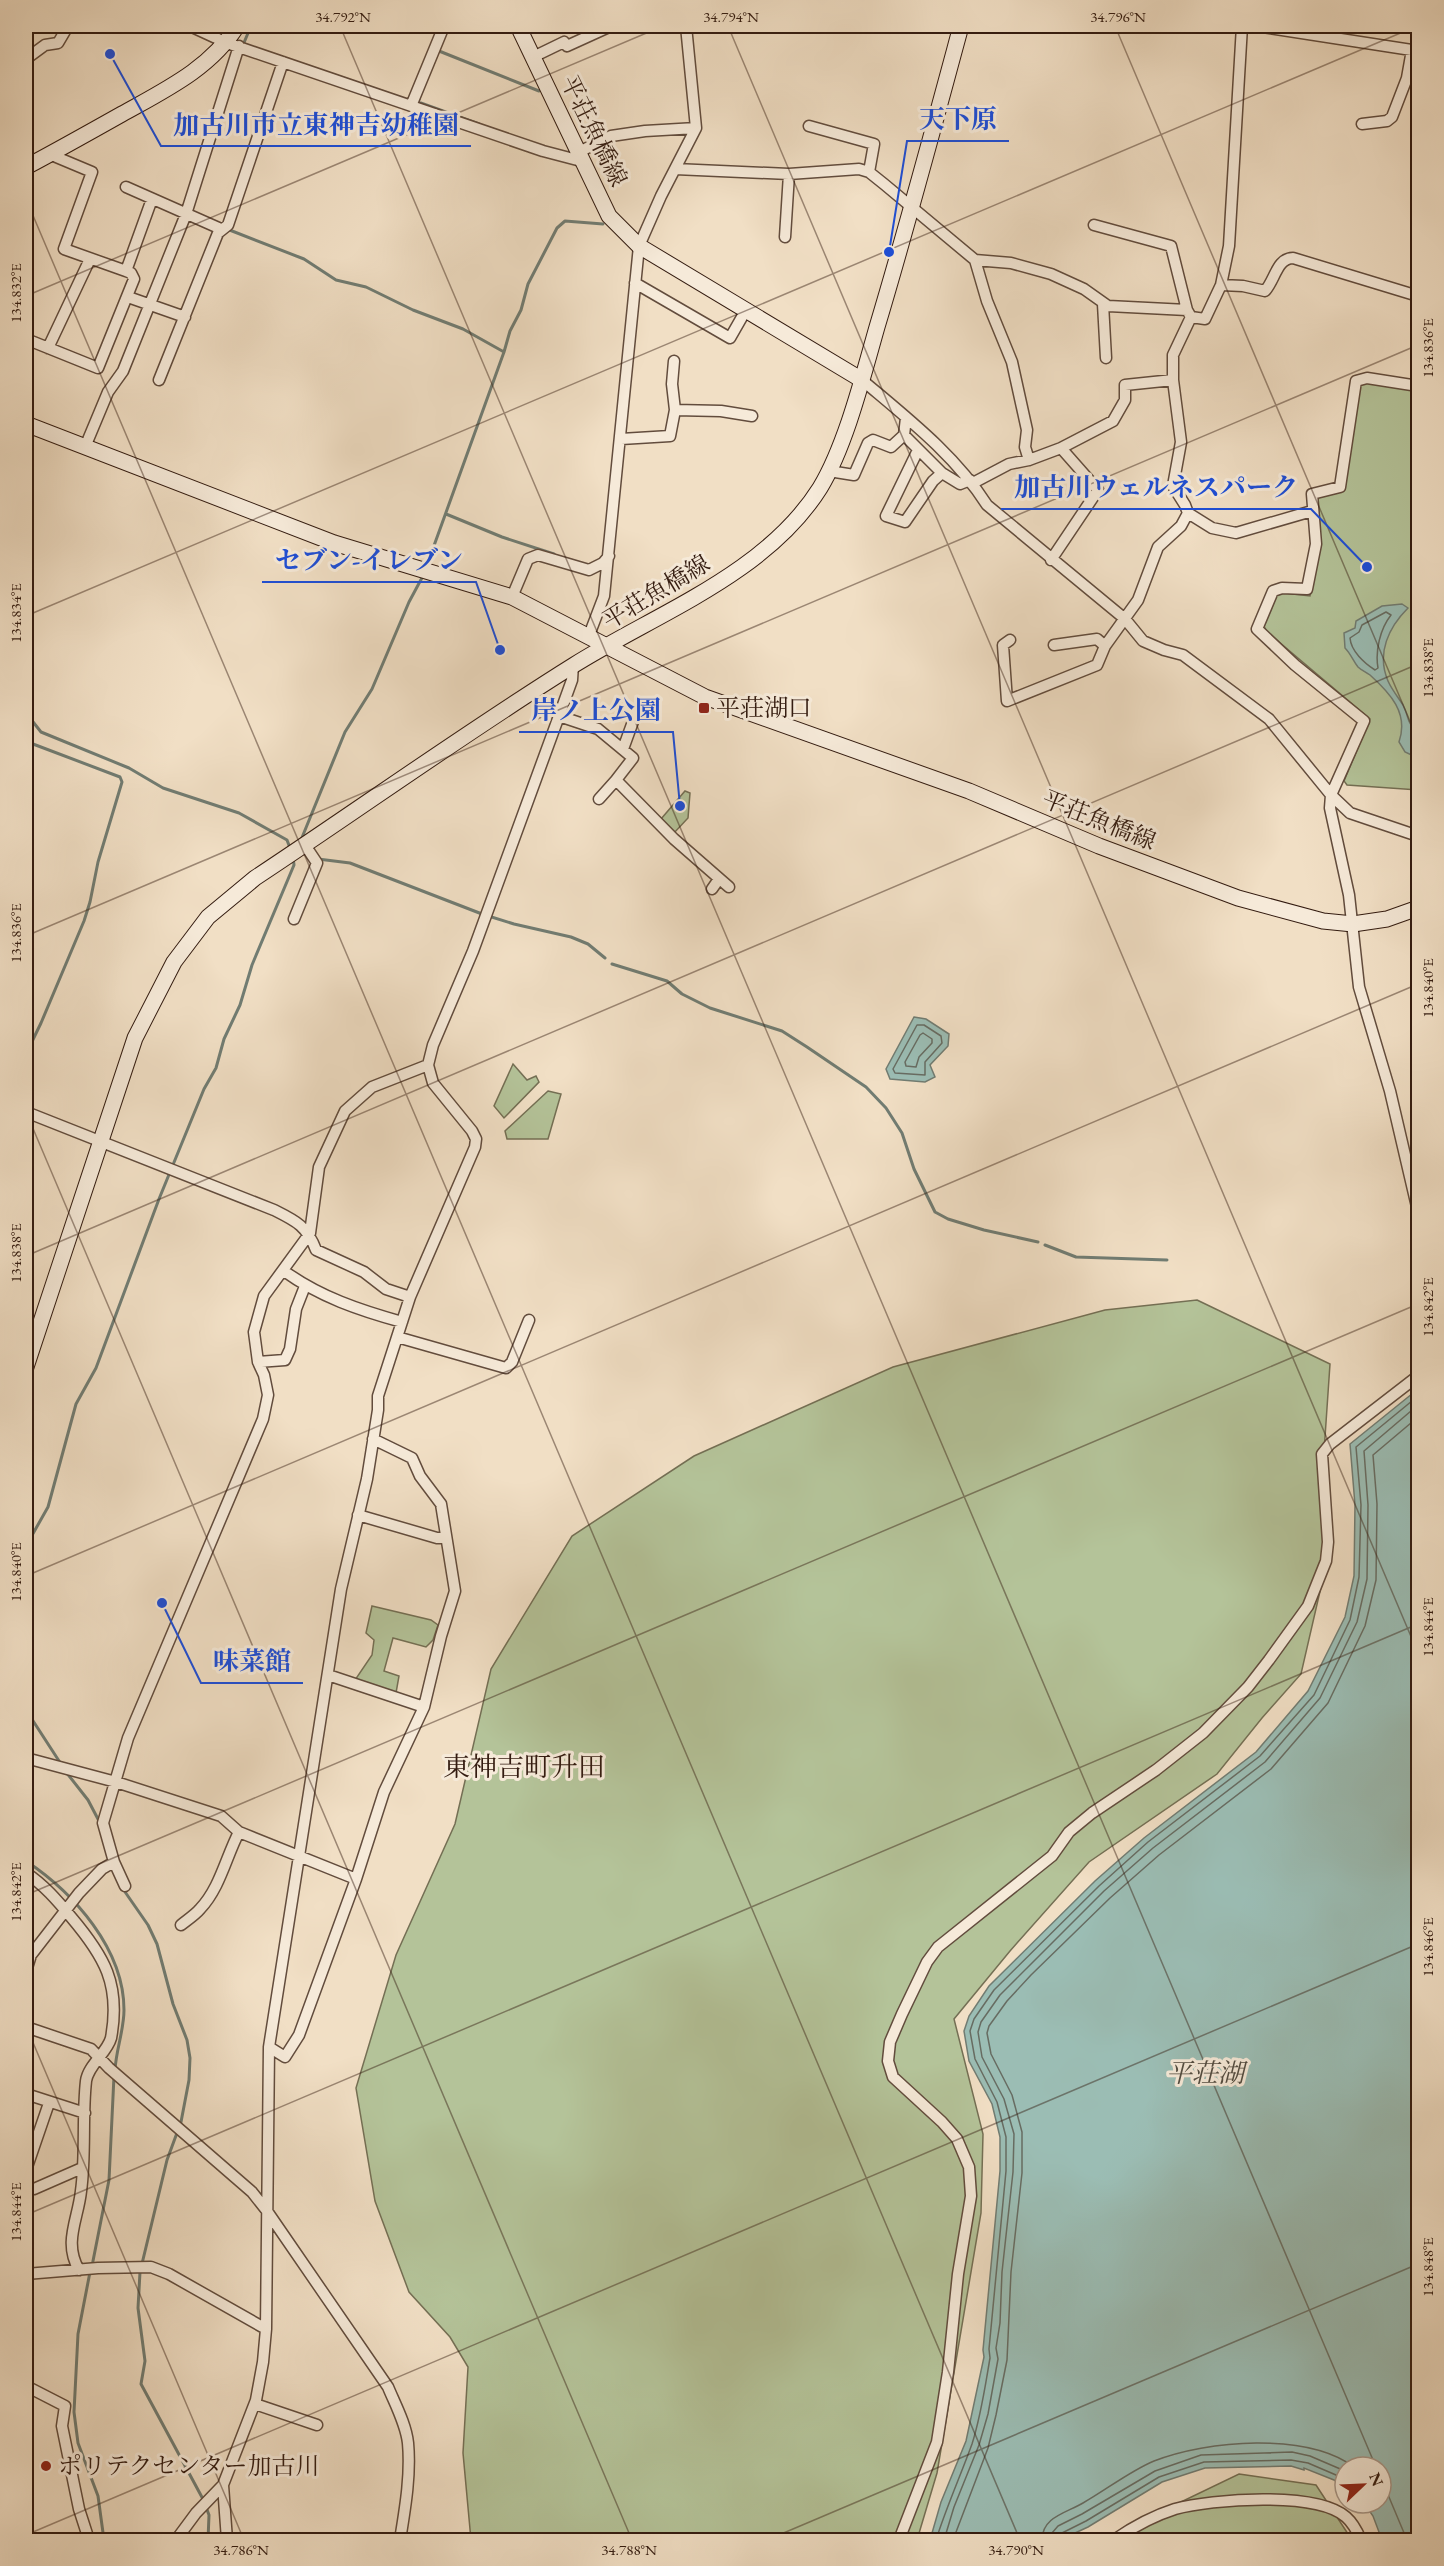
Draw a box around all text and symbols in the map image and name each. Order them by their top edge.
text: 34.792°N [315,7,371,26]
text: 34.794°N [703,7,759,26]
text: 34.796°N [1090,7,1146,26]
street label: 平荘魚橋線 [554,70,635,192]
callout: 天下原 [907,97,1009,141]
callout: 加古川市立東神吉幼稚園 [161,102,471,146]
text: 天下原 [919,102,997,136]
text: 加古川市立東神吉幼稚園 [173,108,459,142]
text: 134.832°E [6,263,25,323]
text: 134.836°E [1418,318,1437,378]
callout: 加古川ウェルネスパーク [1001,465,1311,509]
text: 加古川ウェルネスパーク [1014,470,1298,504]
callout: セブン-イレブン [262,538,476,582]
text: セブン-イレブン [275,543,463,577]
street label: 平荘魚橋線 [596,547,715,636]
text: 134.834°E [6,583,25,643]
text: 134.838°E [1418,638,1437,698]
callout: 岸ノ上公園 [519,688,673,732]
place label: 平荘湖口 [716,692,812,723]
text: 岸ノ上公園 [531,693,661,727]
marker: 平荘湖口 [697,701,711,715]
street label: 平荘魚橋線 [1038,783,1161,856]
text: 134.836°E [6,903,25,963]
text: 134.840°E [1418,958,1437,1018]
text: 134.838°E [6,1223,25,1283]
text: 134.842°E [1418,1277,1437,1337]
text: 134.840°E [6,1542,25,1602]
text: 134.844°E [1418,1597,1437,1657]
callout: 味菜館 [201,1639,303,1683]
text: 味菜館 [213,1644,291,1678]
district label: 東神吉町升田 [443,1749,605,1784]
text: 134.842°E [6,1862,25,1922]
text: 134.846°E [1418,1917,1437,1977]
water label: 平荘湖 [1166,2056,1248,2090]
text: 134.844°E [6,2182,25,2242]
text: 134.848°E [1418,2237,1437,2297]
place label: ポリテクセンター加古川 [58,2450,320,2481]
north arrow [1333,2455,1393,2515]
marker: ポリテクセンター加古川 [39,2459,53,2473]
text: N [1364,2469,1389,2489]
text: 34.786°N [213,2540,269,2559]
text: 34.788°N [601,2540,657,2559]
text: 34.790°N [988,2540,1044,2559]

